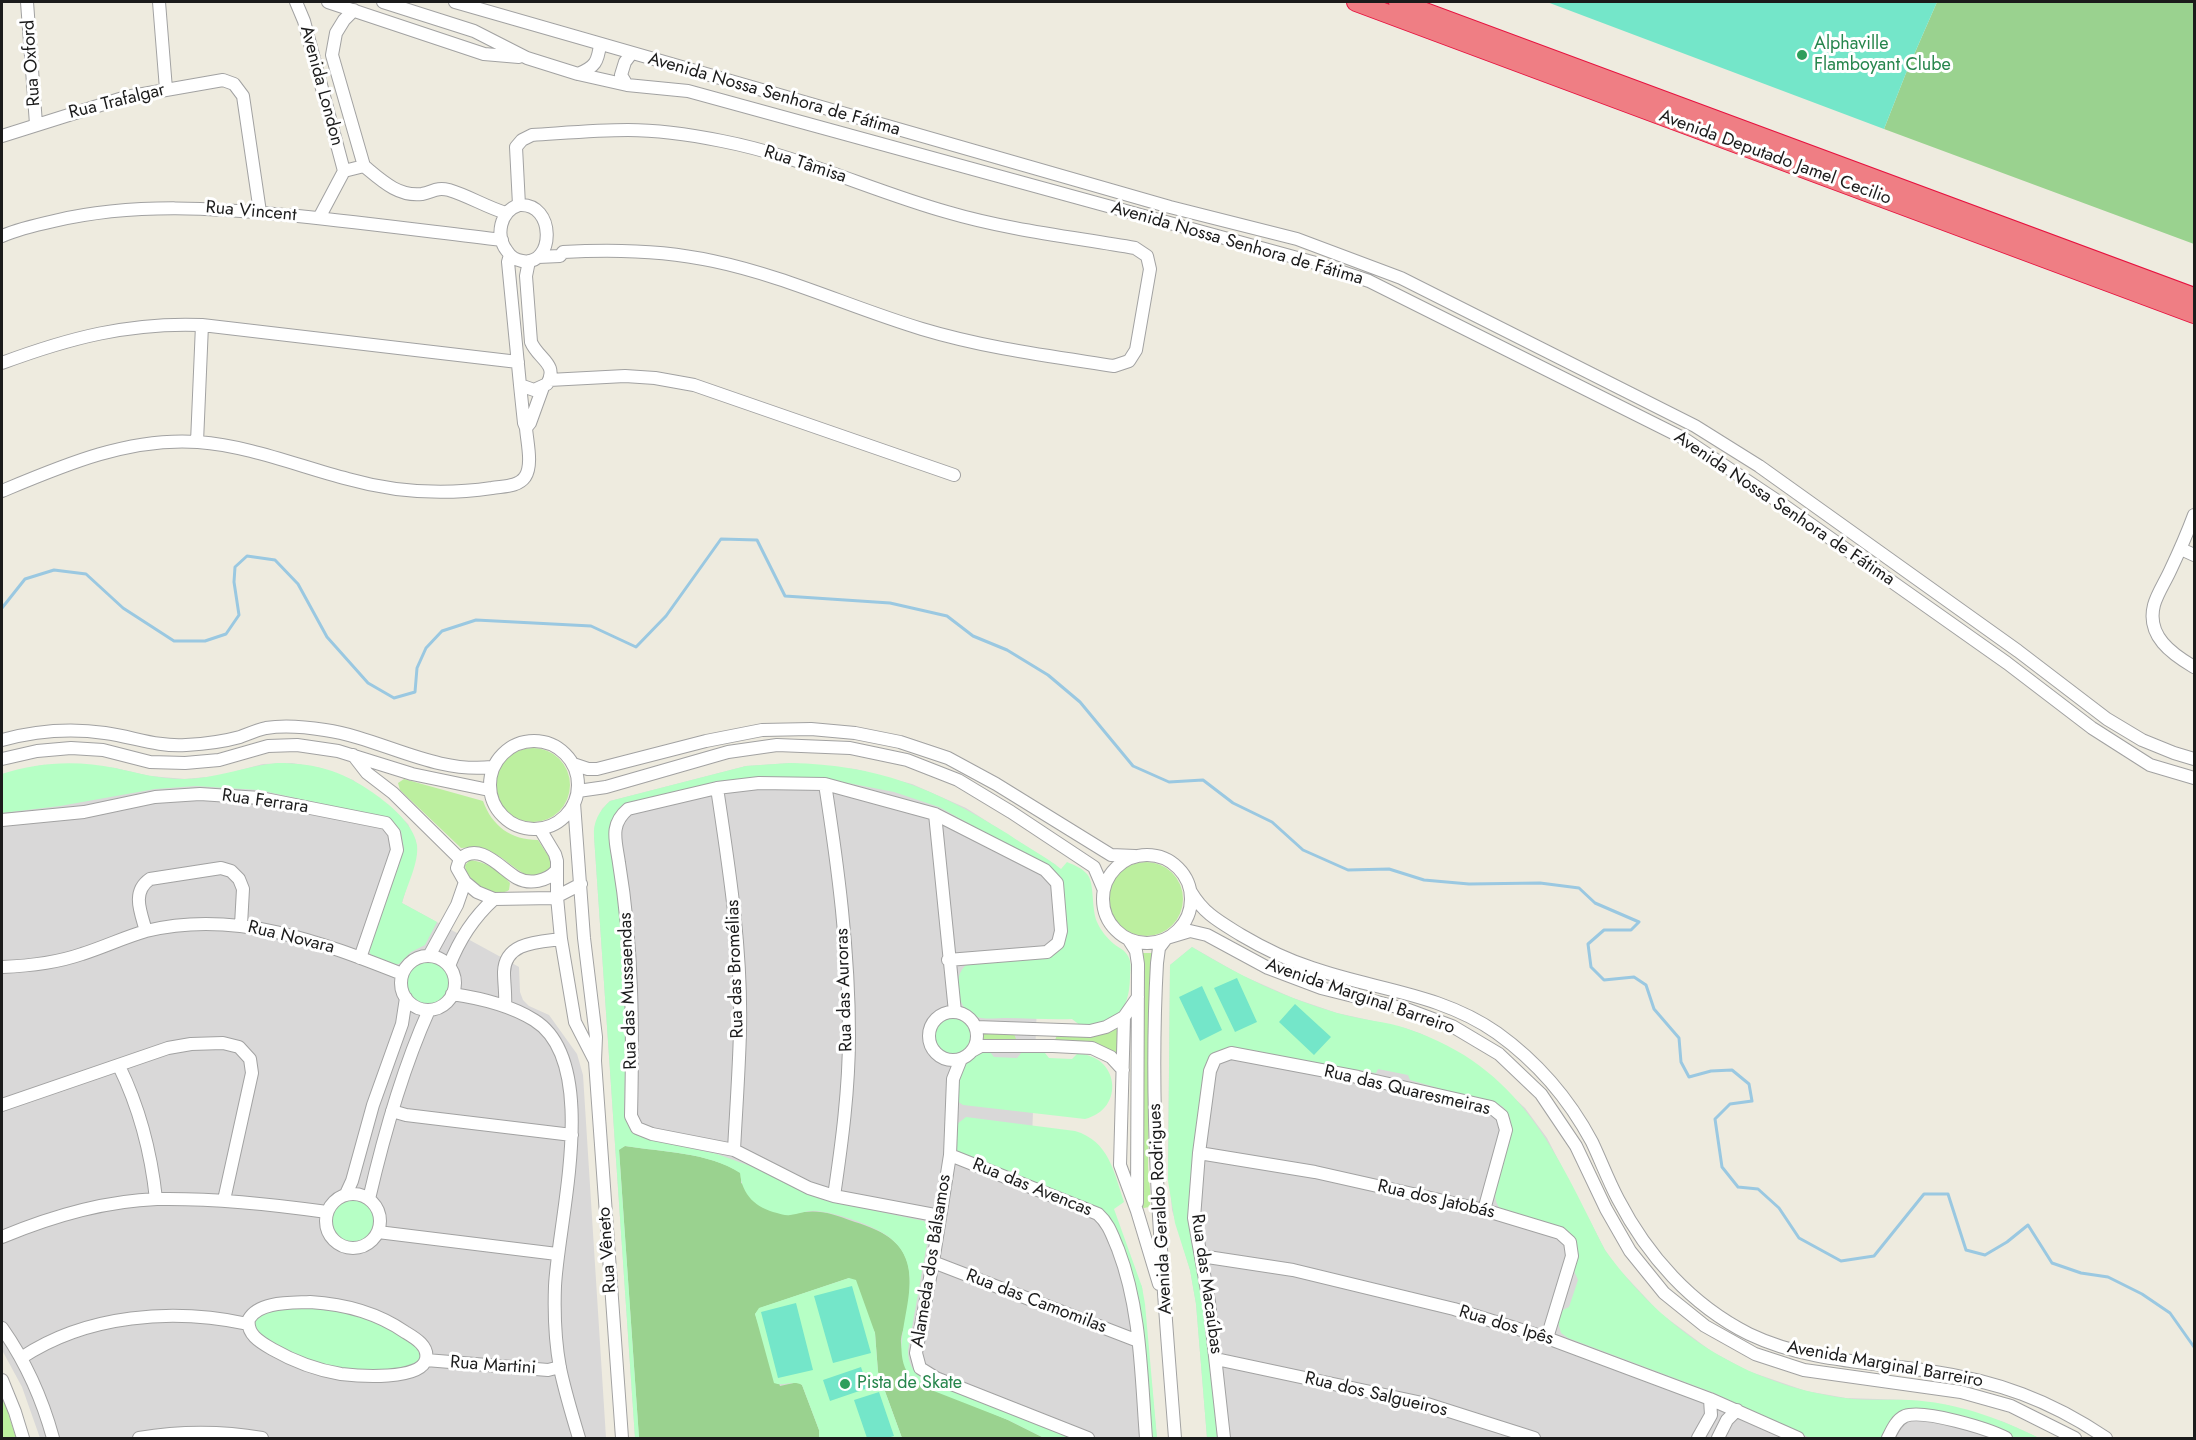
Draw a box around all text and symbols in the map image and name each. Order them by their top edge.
street label: Rua Oxford [18,19,46,107]
street label: Avenida London [295,24,347,148]
place label: Alphaville Flamboyant Clube [1814,34,1951,76]
marker: Alphaville Flamboyant Clube [1795,48,1809,62]
street label: Avenida Nossa Senhora de Fátima [646,49,902,141]
street label: Rua Trafalgar [67,80,167,124]
street label: Avenida Deputado Jamel Cecilio [1656,106,1894,210]
street label: Rua Tâmisa [761,142,849,188]
street label: Rua Vincent [205,197,297,227]
street label: Avenida Nossa Senhora de Fátima [1109,198,1365,290]
street label: Avenida Nossa Senhora de Fátima [1670,427,1898,591]
street label: Rua Ferrara [220,785,310,819]
street label: Rua das Bromélias [723,899,749,1039]
street label: Rua das Mussaendas [615,912,643,1070]
street label: Rua Novara [245,917,337,959]
street label: Rua das Auroras [832,928,858,1052]
street label: Avenida Marginal Barreiro [1263,954,1457,1040]
street label: Rua das Quaresmeiras [1322,1061,1492,1121]
street label: Avenida Geraldo Rodrigues [1145,1103,1177,1315]
street label: Rua das Avencas [969,1154,1095,1222]
street label: Alameda dos Bálsamos [908,1173,956,1349]
street label: Rua dos Jatobás [1375,1176,1497,1224]
street label: Rua Vêneto [594,1206,622,1294]
street label: Rua das Macaúbas [1185,1213,1227,1355]
street label: Rua das Camomilas [963,1265,1109,1339]
street label: Rua dos Ipês [1456,1301,1556,1351]
street label: Avenida Marginal Barreiro [1785,1337,1985,1393]
street label: Rua Martini [449,1352,537,1380]
street label: Rua dos Salgueiros [1303,1368,1449,1422]
place label: Pista de Skate [857,1373,962,1395]
marker: Pista de Skate [838,1377,852,1391]

